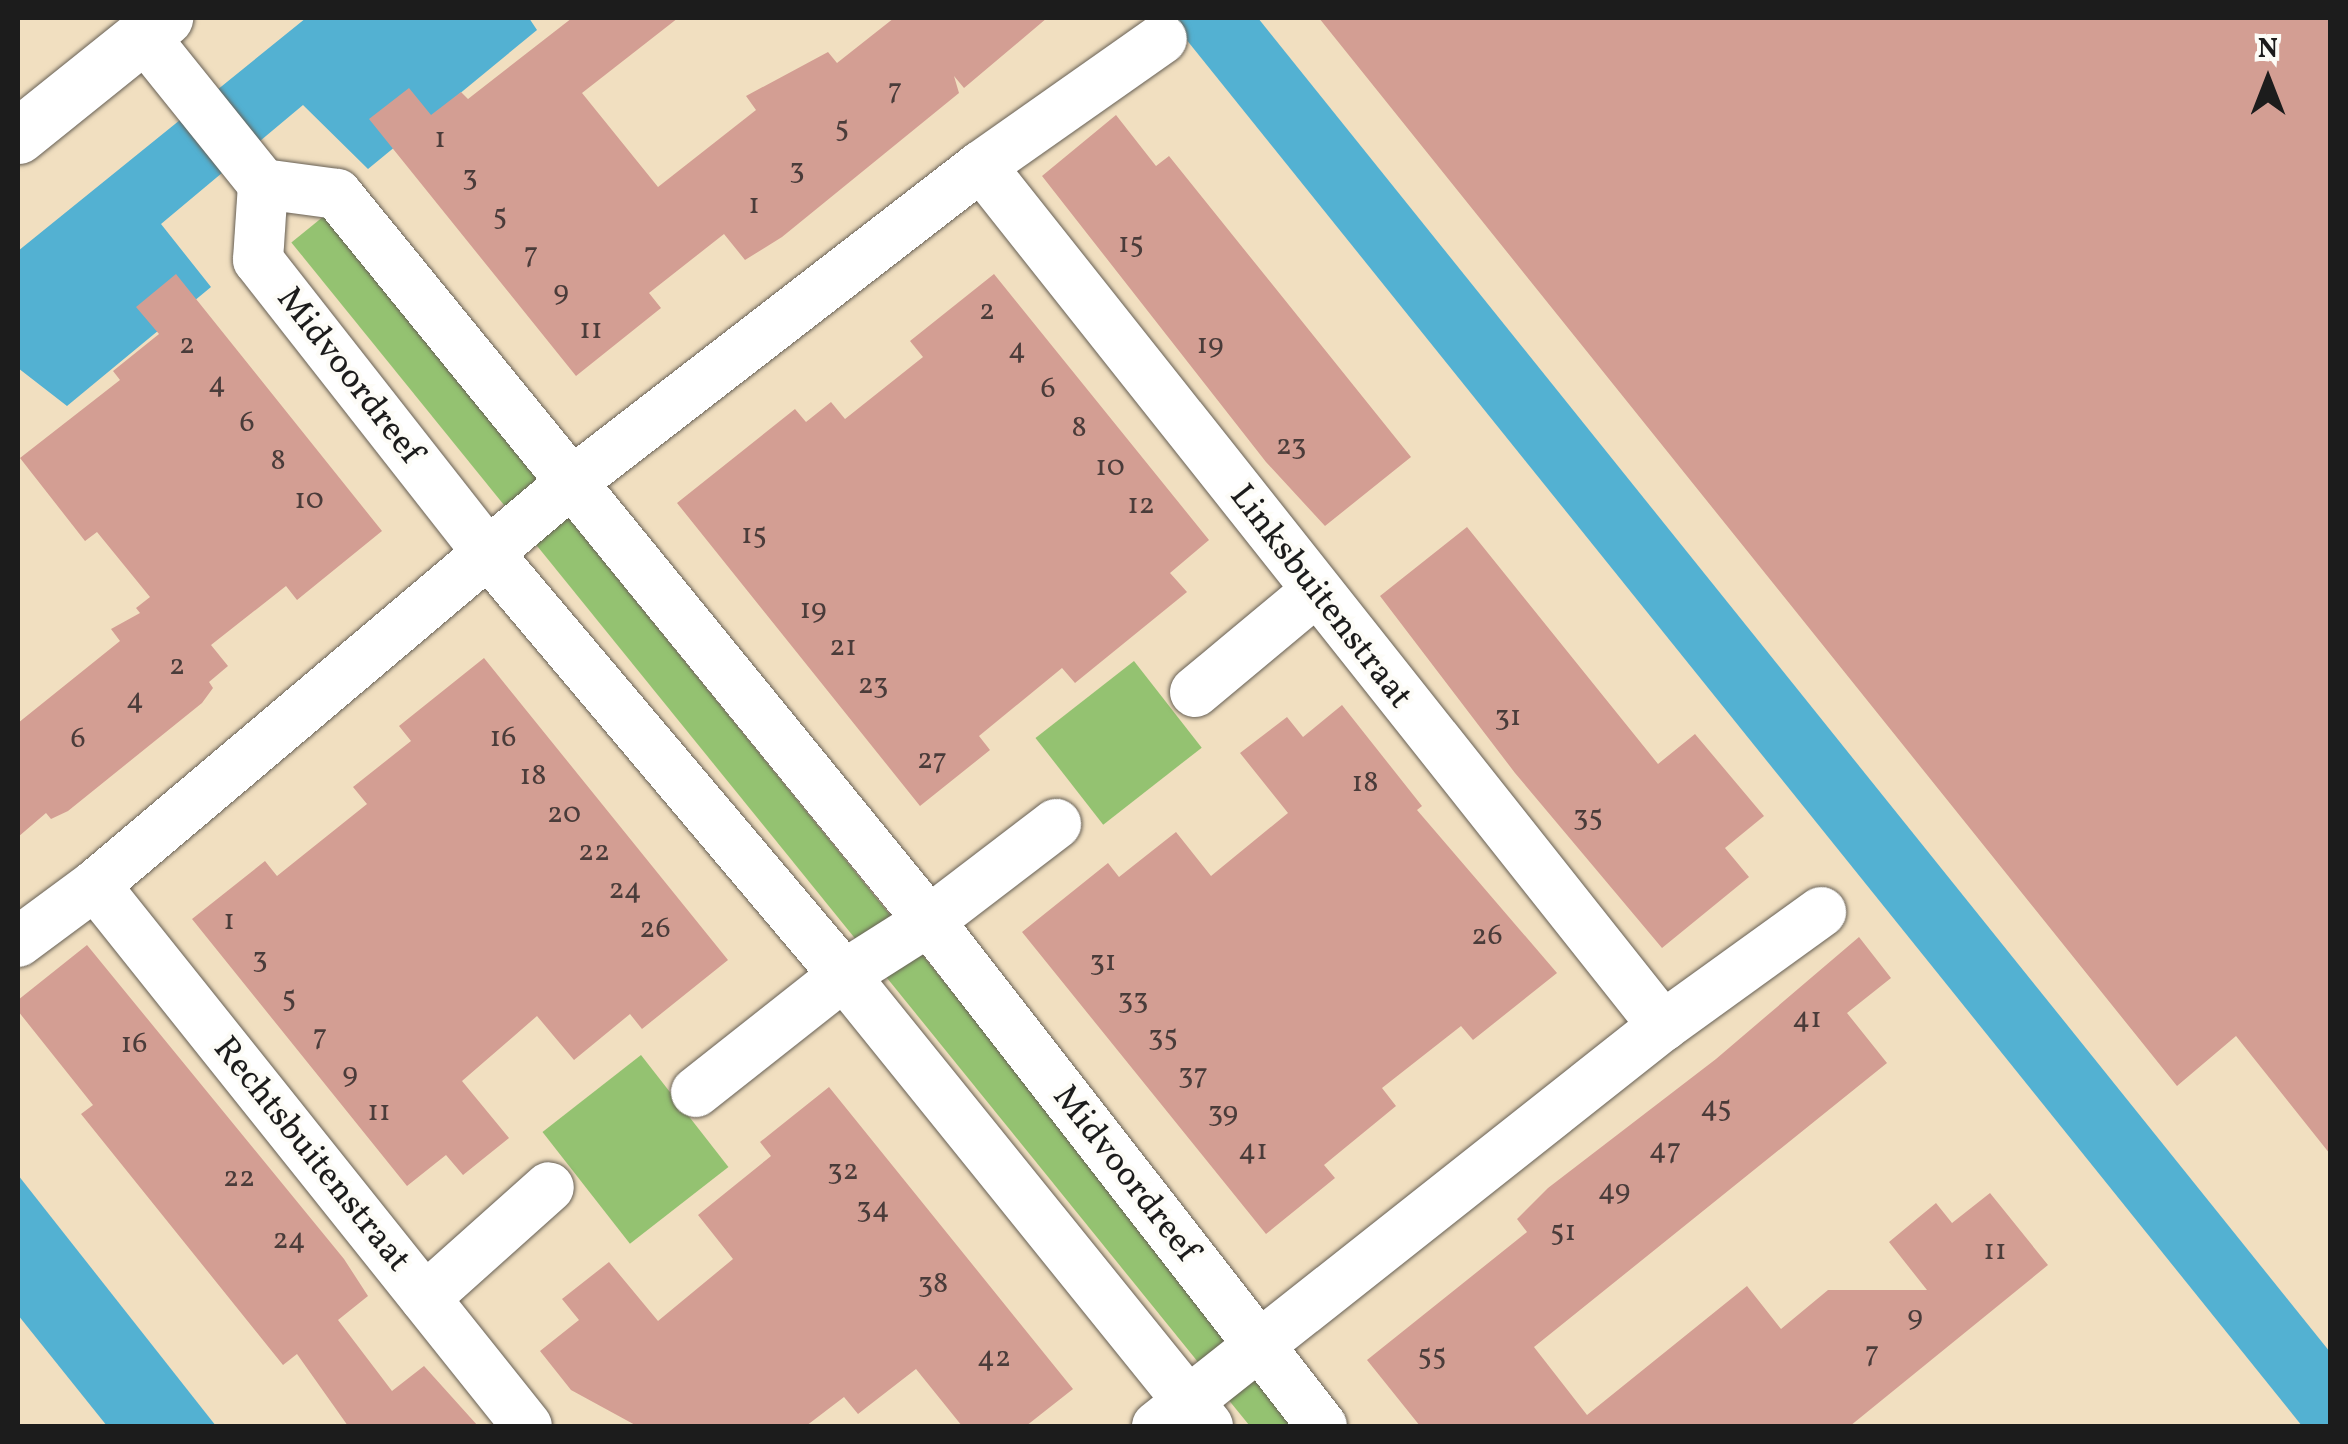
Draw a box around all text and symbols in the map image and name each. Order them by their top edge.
north arrow [2218,30,2318,130]
text: N [2258,30,2278,69]
house number: 7 [888,72,902,108]
house number: 5 [835,110,849,146]
house number: 1 [434,121,446,157]
house number: 3 [789,152,805,188]
house number: 3 [462,159,478,195]
house number: 1 [748,187,760,223]
house number: 5 [493,198,507,234]
house number: 15 [1118,226,1144,262]
house number: 7 [524,236,538,272]
house number: 9 [553,274,569,310]
street label: Midvoordreef [267,279,431,473]
house number: 2 [979,293,995,329]
house number: 11 [579,312,603,348]
house number: 2 [179,327,195,363]
house number: 19 [1196,327,1224,363]
house number: 4 [1008,332,1026,368]
house number: 4 [208,366,226,402]
house number: 6 [1040,371,1056,407]
house number: 6 [239,405,255,441]
house number: 8 [1071,410,1087,446]
house number: 23 [1276,428,1306,464]
house number: 8 [270,443,286,479]
house number: 10 [1095,449,1125,485]
street label: Linksbuitenstraat [1220,477,1420,717]
house number: 10 [294,482,324,518]
house number: 12 [1127,487,1155,523]
house number: 15 [741,517,767,553]
house number: 19 [799,592,827,628]
house number: 21 [829,629,857,665]
house number: 2 [169,648,185,684]
house number: 23 [858,667,888,703]
house number: 4 [126,682,144,718]
house number: 31 [1494,699,1522,735]
house number: 16 [490,720,516,756]
house number: 6 [70,721,86,757]
house number: 27 [917,742,947,778]
house number: 18 [520,758,546,794]
house number: 18 [1352,765,1378,801]
house number: 20 [547,796,581,832]
house number: 35 [1573,799,1603,835]
house number: 22 [578,834,610,870]
house number: 24 [608,872,642,908]
house number: 1 [223,903,235,939]
house number: 26 [639,911,671,947]
house number: 26 [1471,918,1503,954]
house number: 3 [252,941,268,977]
house number: 31 [1089,944,1117,980]
house number: 5 [282,980,296,1016]
house number: 33 [1118,982,1148,1018]
house number: 41 [1792,1001,1822,1037]
house number: 7 [313,1018,327,1054]
house number: 35 [1148,1019,1178,1055]
house number: 16 [121,1026,147,1062]
street label: Rechtsbuitenstraat [203,1029,419,1281]
house number: 9 [342,1056,358,1092]
house number: 37 [1178,1057,1208,1093]
street label: Midvoordreef [1043,1077,1207,1271]
house number: 45 [1700,1090,1732,1126]
house number: 11 [367,1094,391,1130]
house number: 39 [1208,1095,1238,1131]
house number: 47 [1649,1132,1681,1168]
house number: 41 [1238,1133,1268,1169]
house number: 32 [827,1153,859,1189]
house number: 22 [223,1160,255,1196]
house number: 49 [1598,1173,1630,1209]
house number: 34 [856,1191,890,1227]
house number: 51 [1550,1214,1576,1250]
house number: 24 [272,1222,306,1258]
house number: 11 [1983,1233,2007,1269]
house number: 38 [918,1266,948,1302]
house number: 9 [1907,1299,1923,1335]
house number: 7 [1865,1335,1879,1371]
house number: 55 [1418,1338,1446,1374]
house number: 42 [977,1340,1011,1376]

